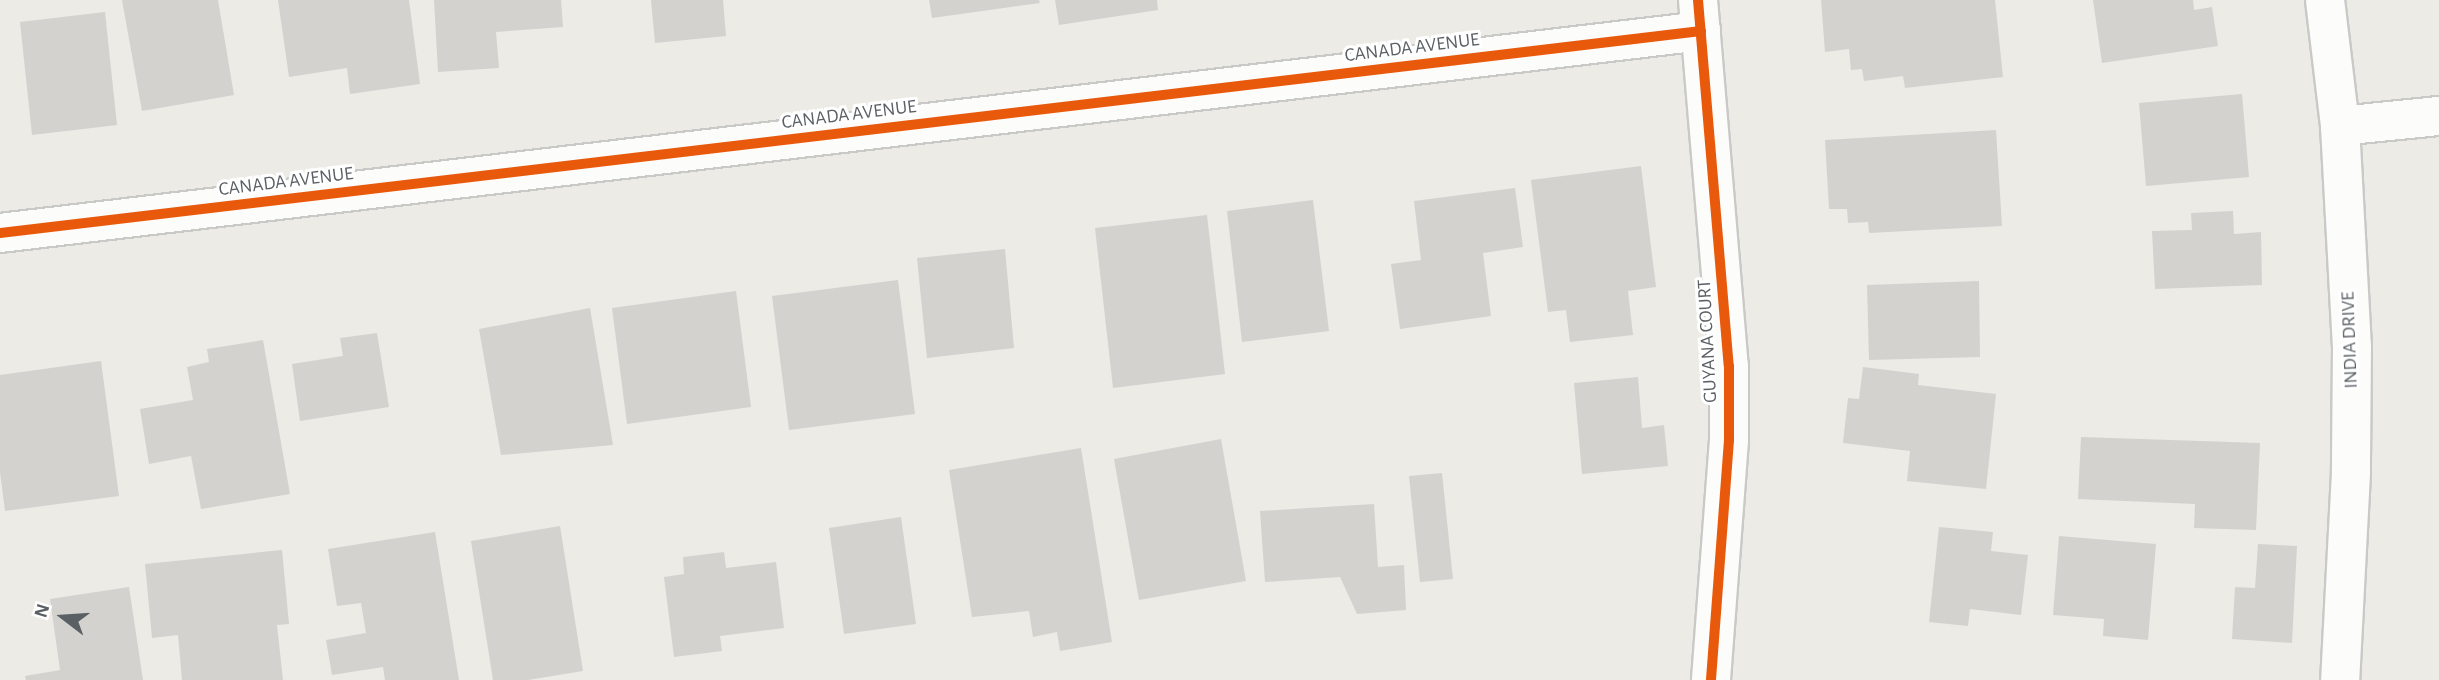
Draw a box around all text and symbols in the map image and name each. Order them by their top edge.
street label: CANADA AVENUE [1343,28,1481,68]
street label: CANADA AVENUE [780,95,918,135]
street label: CANADA AVENUE [217,162,355,202]
street label: GUYANA COURT [1693,279,1723,403]
street label: INDIA DRIVE [2337,291,2363,389]
north arrow [28,582,98,652]
text: N [31,602,53,620]

